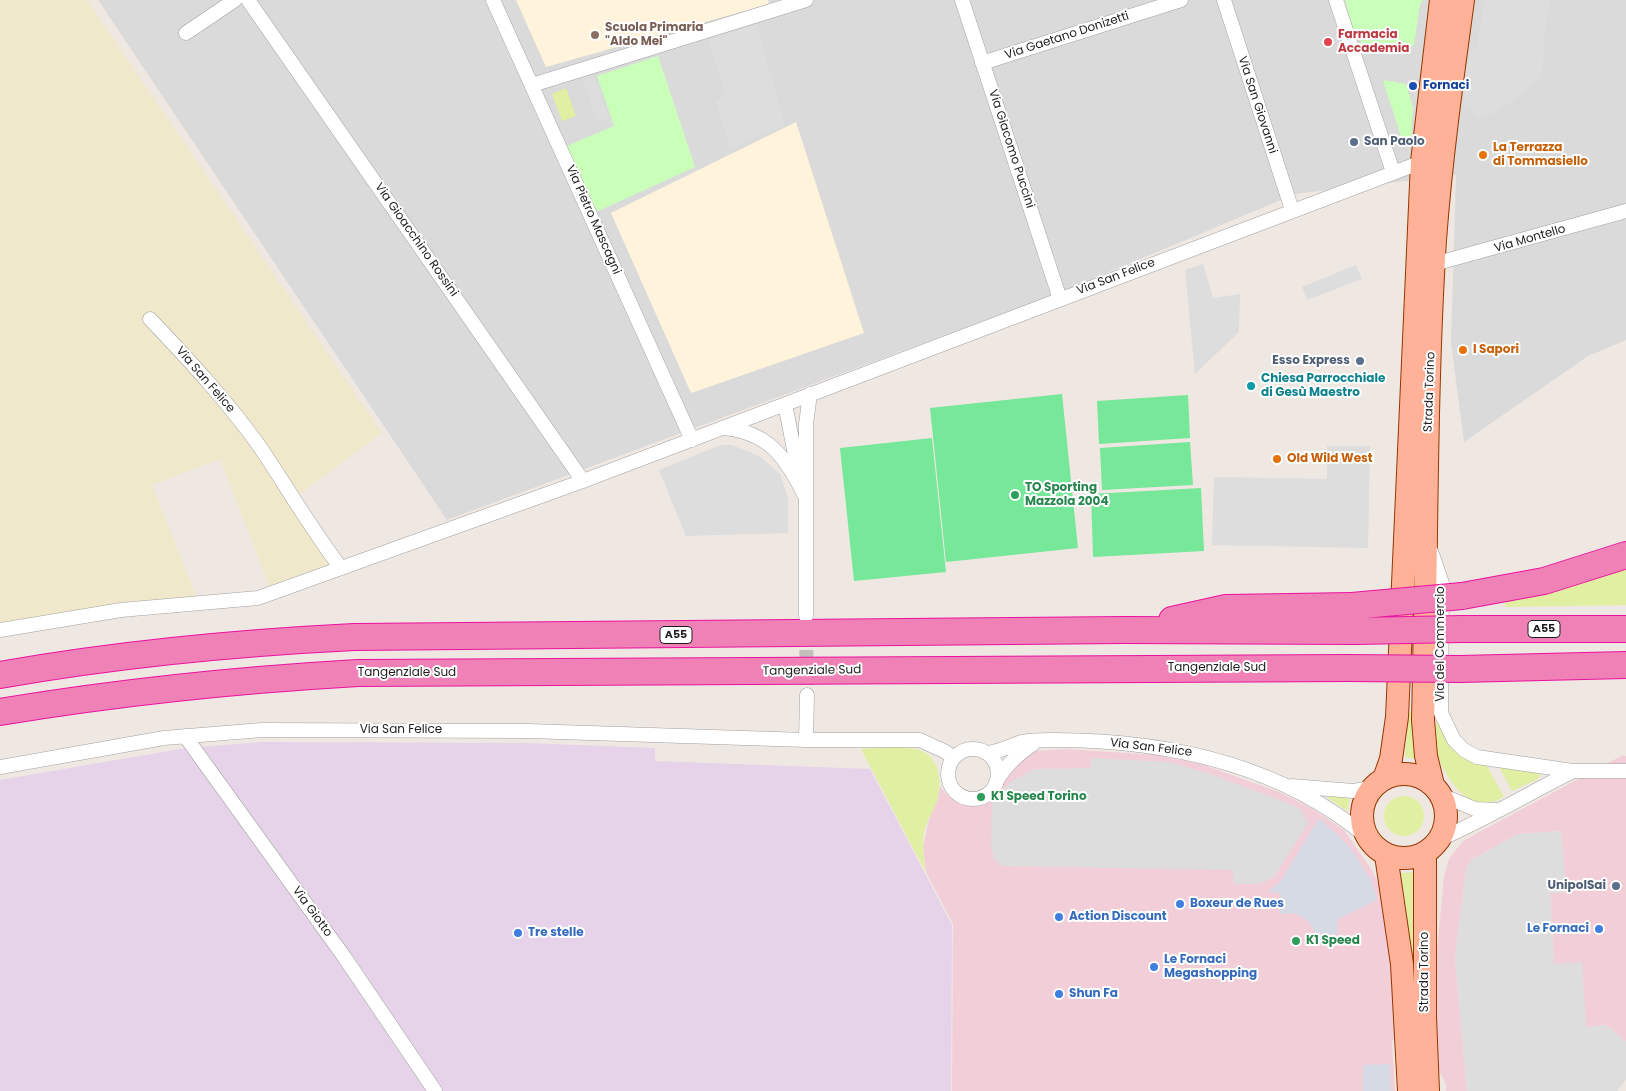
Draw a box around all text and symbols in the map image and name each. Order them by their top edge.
street label: Via Gaetano Donizetti [1003,9,1131,63]
place label: Scuola Primaria "Aldo Mei" [605,21,703,49]
place label: Farmacia Accademia [1338,28,1409,56]
marker: Scuola Primaria "Aldo Mei" [589,29,601,41]
marker: Farmacia Accademia [1322,36,1334,48]
street label: Via San Giovanni [1234,54,1280,156]
place label: Fornaci [1423,79,1469,93]
marker: Fornaci [1407,80,1419,92]
street label: Via Giacomo Puccini [985,88,1037,210]
place label: San Paolo [1364,135,1425,149]
marker: San Paolo [1348,136,1360,148]
place label: La Terrazza di Tommasiello [1493,141,1588,169]
marker: La Terrazza di Tommasiello [1477,149,1489,161]
street label: Via Pietro Mascagni [562,163,624,277]
street label: Via Gioacchino Rossini [371,180,461,300]
street label: Via Montello [1493,222,1567,256]
street label: Via San Felice [1075,255,1157,299]
place label: I Sapori [1473,343,1519,357]
street label: Via San Felice [172,344,238,416]
marker: I Sapori [1457,344,1469,356]
street label: Strada Torino [1421,352,1439,432]
place label: Esso Express [1272,354,1350,368]
marker: Esso Express [1354,355,1366,367]
place label: Chiesa Parrocchiale di Gesù Maestro [1261,372,1385,400]
marker: Chiesa Parrocchiale di Gesù Maestro [1245,380,1257,392]
place label: Old Wild West [1287,452,1373,466]
marker: Old Wild West [1271,453,1283,465]
place label: TO Sporting Mazzola 2004 [1025,481,1109,509]
marker: TO Sporting Mazzola 2004 [1009,489,1021,501]
street label: Via del Commercio [1434,586,1448,702]
road number: A55 [1528,620,1560,638]
road number: A55 [660,626,692,644]
street label: Tangenziale Sud [1168,661,1266,675]
street label: Tangenziale Sud [763,663,861,679]
street label: Tangenziale Sud [358,666,456,680]
street label: Via San Felice [360,723,442,737]
street label: Via San Felice [1109,736,1193,760]
place label: K1 Speed Torino [991,790,1087,804]
marker: K1 Speed Torino [975,791,987,803]
place label: UnipolSai [1548,879,1606,893]
marker: UnipolSai [1610,880,1622,892]
street label: Via Giotto [289,884,335,940]
place label: Boxeur de Rues [1190,897,1284,911]
marker: Boxeur de Rues [1174,898,1186,910]
place label: Action Discount [1069,910,1167,924]
marker: Action Discount [1053,911,1065,923]
place label: Le Fornaci [1527,922,1589,936]
marker: Le Fornaci [1593,923,1605,935]
place label: Tre stelle [528,926,584,940]
marker: Tre stelle [512,927,524,939]
street label: Strada Torino [1418,932,1432,1012]
place label: K1 Speed [1306,934,1360,948]
marker: K1 Speed [1290,935,1302,947]
place label: Le Fornaci Megashopping [1164,953,1257,981]
marker: Le Fornaci Megashopping [1148,961,1160,973]
place label: Shun Fa [1069,987,1118,1001]
marker: Shun Fa [1053,988,1065,1000]

